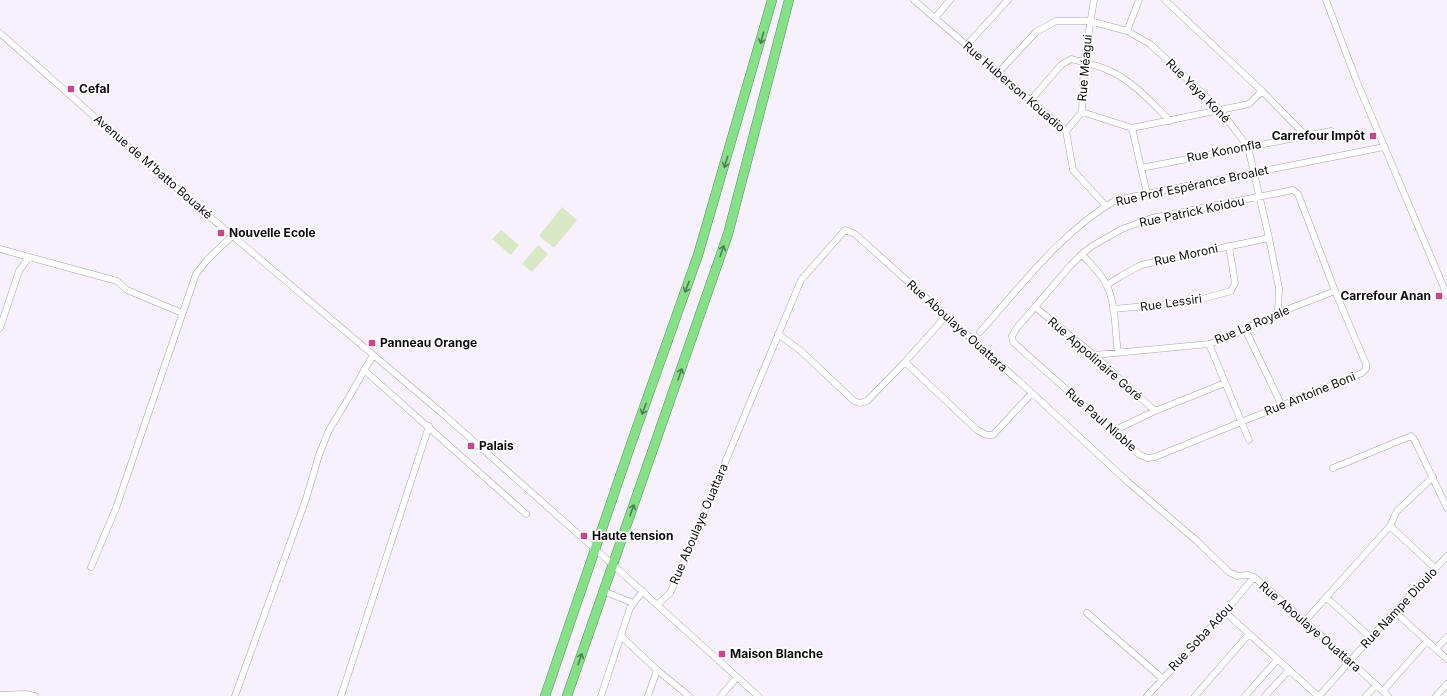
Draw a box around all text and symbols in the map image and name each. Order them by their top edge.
one-way arrow [758,31,765,44]
street label: Rue Méagui [1074,34,1095,102]
street label: Rue Huberson Kouadio [960,38,1068,135]
street label: Rue Yaya Koné [1163,55,1234,126]
place label: Cefal [79,81,110,96]
marker: Cefal [66,84,76,94]
street label: Avenue de M'batto Bouaké [91,111,216,222]
place label: Carrefour Impôt [1272,128,1366,143]
marker: Carrefour Impôt [1368,131,1378,141]
street label: Rue Kononfla [1185,136,1262,165]
one-way arrow [722,156,729,169]
street label: Rue Prof Espérance Broalet [1114,162,1270,209]
street label: Rue Patrick Koidou [1138,193,1246,230]
place label: Nouvelle Ecole [229,225,316,240]
marker: Nouvelle Ecole [216,228,226,238]
street label: Rue Moroni [1153,240,1219,269]
one-way arrow [719,246,727,258]
street label: Rue Aboulaye Ouattara [904,277,1011,375]
one-way arrow [683,280,691,292]
place label: Carrefour Anan [1340,288,1431,303]
street label: Rue Lessiri [1139,291,1203,314]
marker: Carrefour Anan [1434,291,1444,301]
street label: Rue La Royale [1212,302,1292,347]
street label: Rue Appolinaire Goré [1045,314,1146,404]
place label: Panneau Orange [380,335,477,350]
marker: Panneau Orange [367,338,377,348]
one-way arrow [677,368,684,381]
street label: Rue Antoine Boni [1262,368,1358,419]
street label: Rue Paul Nioble [1063,385,1140,455]
one-way arrow [639,403,647,415]
place label: Palais [479,438,514,453]
marker: Palais [466,441,476,451]
street label: Rue Aboulaye Ouattara [666,461,731,587]
one-way arrow [628,504,636,516]
place label: Haute tension [592,528,673,543]
marker: Haute tension [579,531,589,541]
street label: Rue Nampe Dioulo [1357,564,1440,651]
street label: Rue Aboulaye Ouattara [1256,578,1364,675]
street label: Rue Soba Adou [1165,600,1236,674]
place label: Maison Blanche [730,646,823,661]
marker: Maison Blanche [717,649,727,659]
one-way arrow [576,653,584,665]

